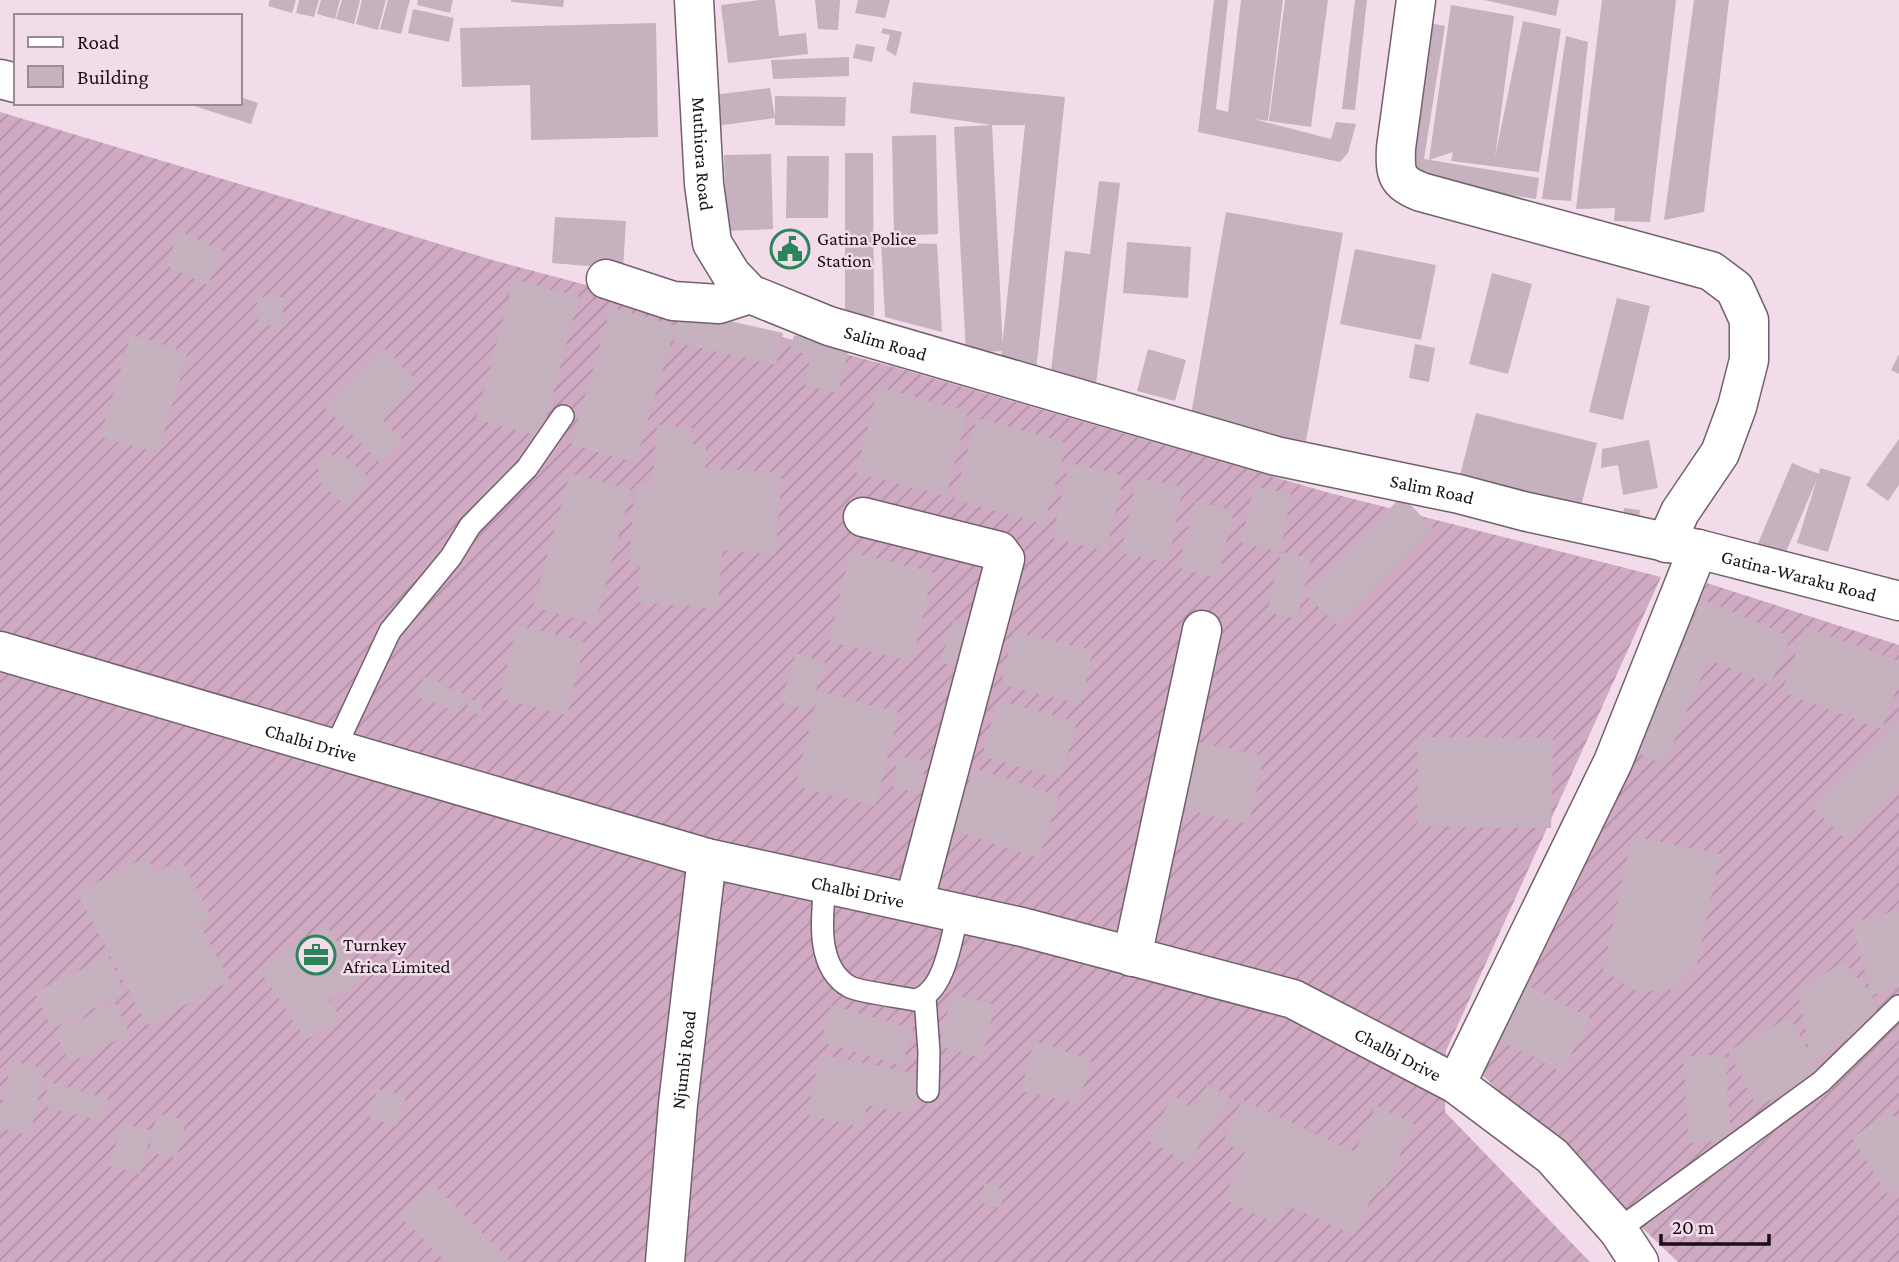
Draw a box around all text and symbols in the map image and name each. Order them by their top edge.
legend [14,14,242,105]
text: Road [77,30,120,54]
text: Building [77,65,149,89]
street label: Muthiora Road [689,96,718,212]
public building icon: Gatina Police Station [769,228,811,270]
place label: Gatina Police Station [817,228,916,271]
street label: Salim Road [842,321,929,364]
street label: Salim Road [1388,469,1476,508]
street label: Gatina-Waraku Road [1719,545,1879,605]
street label: Chalbi Drive [262,719,359,765]
street label: Chalbi Drive [809,871,906,911]
office icon: Turnkey Africa Limited [295,934,337,976]
place label: Turnkey Africa Limited [343,934,451,977]
street label: Njumbi Road [667,1009,699,1110]
street label: Chalbi Drive [1351,1023,1445,1085]
scale bar [1661,1202,1770,1246]
text: 20 m [1672,1215,1715,1239]

